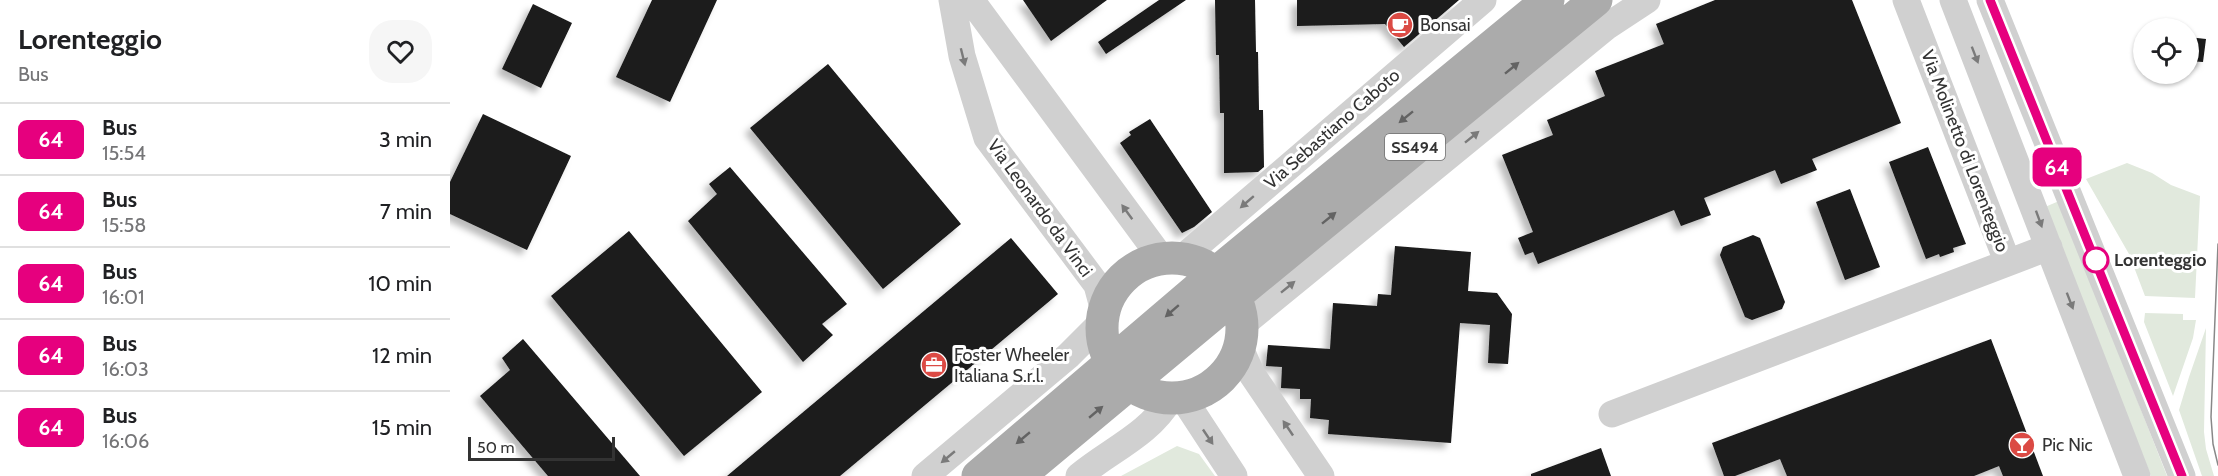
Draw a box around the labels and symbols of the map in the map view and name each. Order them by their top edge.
cafe icon: Bonsai [1385,10,1415,40]
place label: Bonsai [1420,14,1471,36]
street label: Via Molinetto di Lorenteggio [1916,47,2014,255]
one-way arrow [1970,47,1980,65]
one-way arrow [959,48,969,67]
one-way arrow [1504,62,1519,75]
street label: Via Sebastiano Caboto [1260,64,1404,194]
one-way arrow [1399,110,1414,123]
one-way arrow [1464,131,1479,144]
road number: SS494 [1385,134,1445,160]
street label: Via Leonardo da Vinci [983,135,1097,281]
line badge: 64 [2030,148,2084,186]
one-way arrow [1240,195,1255,208]
one-way arrow [1121,204,1133,220]
one-way arrow [2034,210,2044,228]
one-way arrow [1321,212,1337,225]
marker: Lorenteggio [2083,247,2109,273]
place label: Lorenteggio [2114,249,2207,271]
one-way arrow [1280,280,1296,293]
one-way arrow [2066,292,2075,310]
one-way arrow [1165,304,1180,317]
place label: Foster Wheeler Italiana S.r.l. [954,344,1070,387]
office icon: Foster Wheeler Italiana S.r.l. [919,350,949,380]
one-way arrow [1088,405,1104,418]
one-way arrow [1282,420,1294,436]
one-way arrow [1203,429,1214,445]
bar icon: Pic Nic [2007,430,2037,460]
one-way arrow [1016,431,1031,444]
scale bar [468,434,615,462]
place label: Pic Nic [2042,434,2093,456]
one-way arrow [941,450,956,463]

